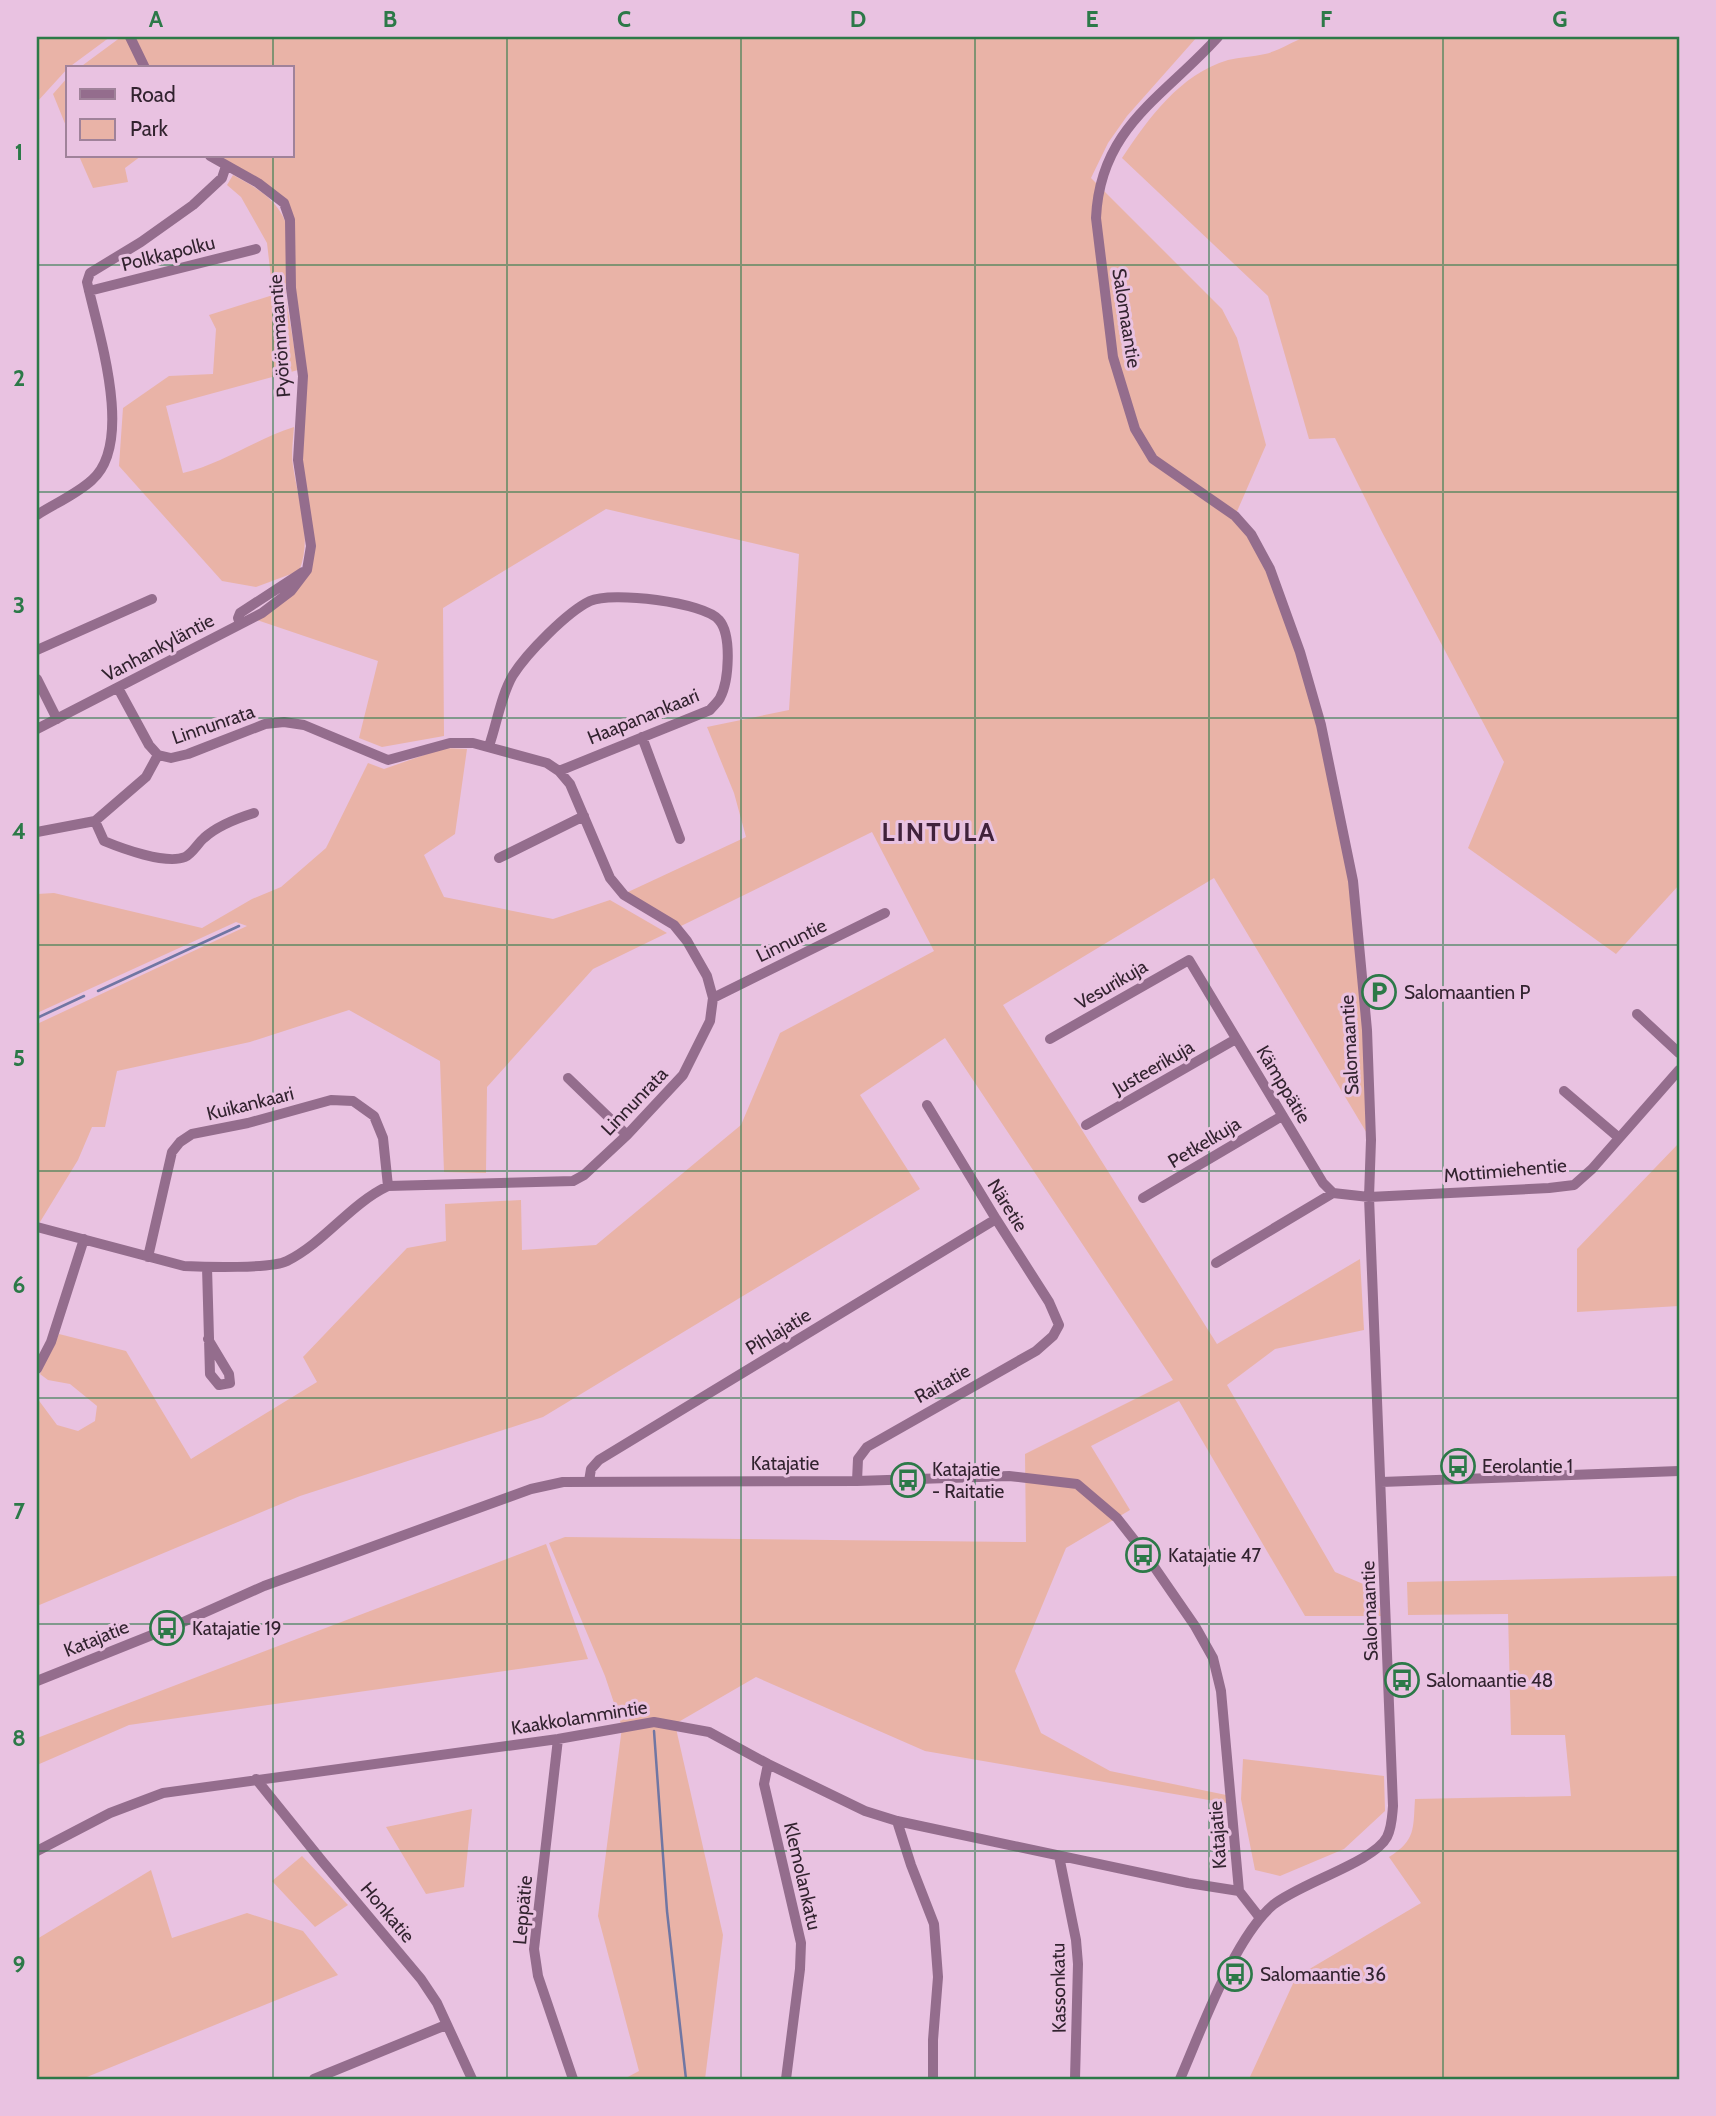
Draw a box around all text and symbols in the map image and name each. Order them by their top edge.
text: A [149,5,164,33]
text: B [383,5,397,33]
text: C [617,5,631,33]
text: D [850,5,866,33]
text: E [1085,5,1099,33]
text: F [1320,5,1332,33]
text: G [1552,5,1568,33]
legend [66,66,294,158]
text: Road [130,82,176,107]
text: Park [130,116,168,141]
text: 1 [15,138,23,166]
street label: Polkkapolku [119,231,217,276]
street label: Salomaantie [1107,267,1146,370]
street label: Pyörönmaantie [264,274,295,398]
text: 2 [13,364,25,392]
text: 3 [13,591,25,619]
street label: Vanhankyläntie [99,608,218,686]
street label: Haapanankaari [584,684,702,749]
street label: Linnunrata [169,700,257,749]
district label: LINTULA [881,816,997,848]
text: 4 [12,817,26,845]
street label: Linnuntie [752,913,830,967]
street label: Vesurikuja [1071,955,1151,1014]
parking icon: Salomaantien P [1360,973,1398,1011]
place label: Salomaantien P [1404,981,1530,1004]
street label: Salomaantie [1335,994,1364,1096]
street label: Justeerikuja [1108,1035,1198,1100]
street label: Kämppätie [1251,1041,1316,1128]
text: 5 [13,1044,25,1072]
street label: Linnunrata [596,1063,672,1140]
street label: Kuikankaari [204,1082,296,1125]
street label: Petkelkuja [1164,1112,1245,1173]
street label: Mottimiehentie [1443,1154,1568,1187]
street label: Näretie [982,1175,1033,1236]
text: 6 [13,1271,25,1299]
street label: Pihlajatie [742,1303,815,1360]
street label: Raitatie [910,1359,974,1408]
bus stop icon: Eerolantie 1 [1439,1447,1477,1485]
street label: Katajatie [751,1452,819,1475]
place label: Eerolantie 1 [1482,1455,1573,1478]
place label: Katajatie - Raitatie [932,1458,1005,1503]
bus stop icon: Katajatie - Raitatie [889,1461,927,1499]
text: 7 [13,1497,25,1525]
bus stop icon: Katajatie 47 [1124,1536,1162,1574]
place label: Katajatie 47 [1168,1544,1262,1567]
street label: Salomaantie [1356,1560,1383,1662]
bus stop icon: Katajatie 19 [148,1609,186,1647]
street label: Katajatie [60,1615,132,1662]
place label: Katajatie 19 [192,1617,282,1640]
bus stop icon: Salomaantie 48 [1383,1661,1421,1699]
place label: Salomaantie 48 [1426,1669,1553,1692]
street label: Kaakkolammintie [509,1695,649,1740]
text: 8 [12,1724,26,1752]
street label: Katajatie [1204,1800,1231,1870]
street label: Klemolankatu [779,1820,826,1932]
street label: Leppätie [508,1874,537,1946]
street label: Honkatie [356,1877,420,1947]
street label: Kassonkatu [1046,1943,1071,2033]
text: 9 [13,1950,25,1978]
bus stop icon: Salomaantie 36 [1216,1955,1254,1993]
place label: Salomaantie 36 [1260,1963,1386,1986]

